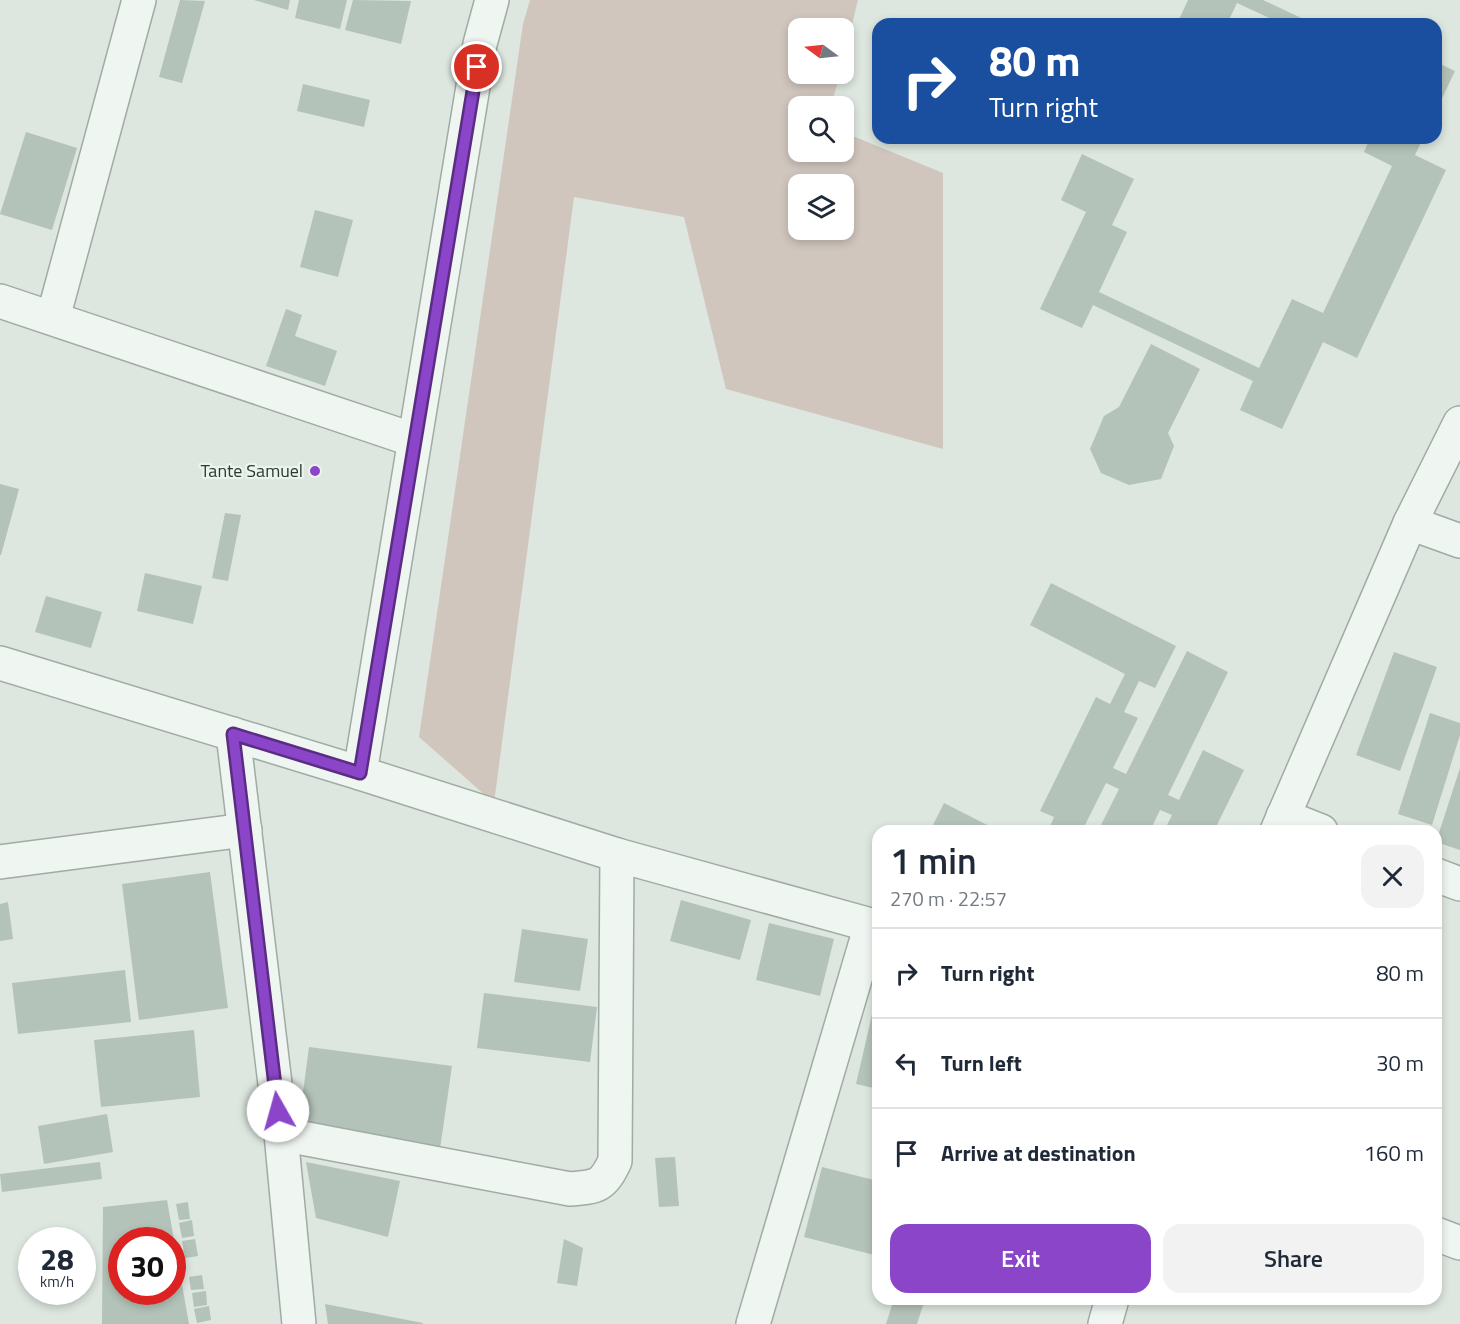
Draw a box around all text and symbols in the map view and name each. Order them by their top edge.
north arrow [788,18,854,84]
map controls [788,18,854,240]
text: 80 m [989,28,1081,92]
pin [451,41,502,92]
icon: right [890,42,968,120]
icon: arrive [460,50,493,83]
text: Turn right [989,86,1098,127]
button: search [788,96,854,162]
button: layers [788,174,854,240]
place label: Tante Samuel [201,457,303,484]
marker: Tante Samuel [308,464,322,478]
text: 1 min [890,833,977,888]
button: close [1361,845,1424,908]
text: 270 m · 22:57 [890,883,1007,914]
text: Turn right [941,956,1035,990]
text: 80 m [1376,956,1424,990]
icon: right [890,957,923,990]
text: Turn left [941,1046,1022,1080]
text: 30 m [1376,1046,1424,1080]
icon: left [890,1047,923,1080]
position arrow [246,1079,310,1143]
text: Arrive at destination [941,1136,1136,1170]
text: 160 m [1364,1136,1424,1170]
icon: arrive [890,1137,923,1170]
button: Exit [890,1224,1151,1293]
button: Share [1163,1224,1424,1293]
speed limit sign: 30 [108,1227,186,1305]
text: 28 [40,1236,74,1282]
text: km/h [40,1270,74,1293]

